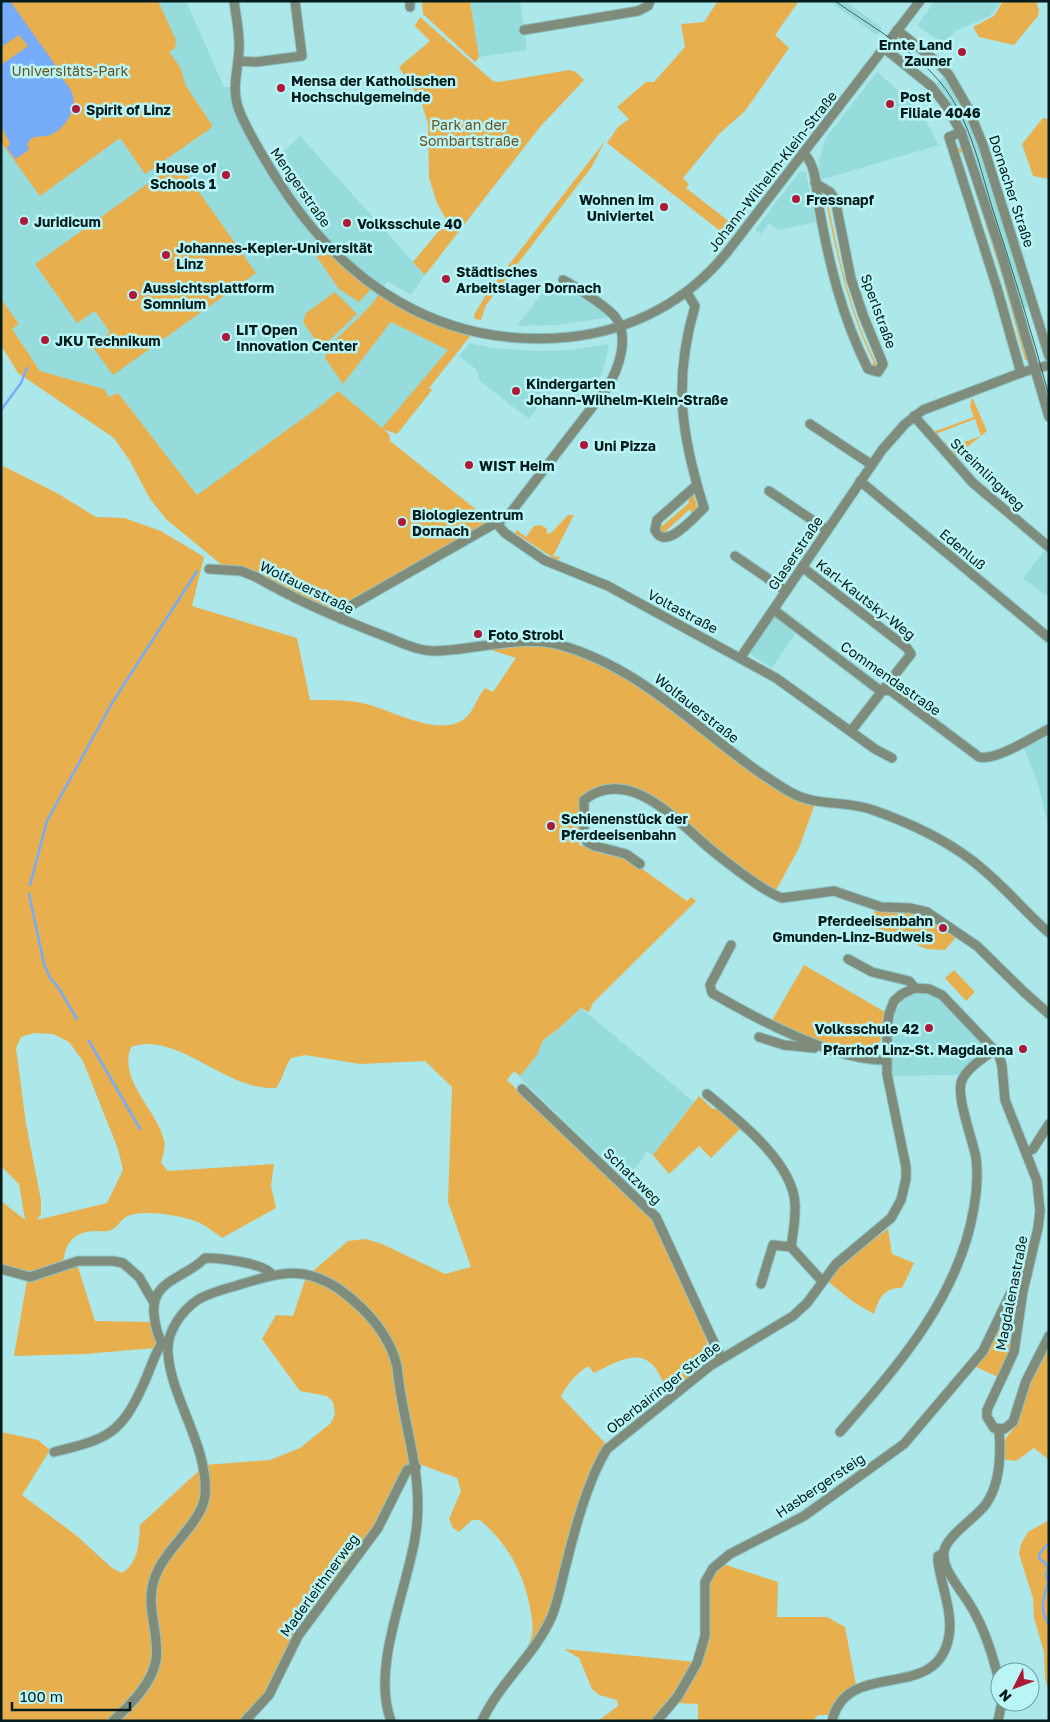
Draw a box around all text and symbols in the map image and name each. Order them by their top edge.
place label: Ernte Land Zauner [879,36,953,69]
marker: Ernte Land Zauner [956,46,968,58]
park label: Universitäts-Park [12,62,129,79]
place label: Mensa der Katholischen Hochschulgemeinde [291,72,456,105]
marker: Mensa der Katholischen Hochschulgemeinde [275,82,287,94]
street label: Johann-Wilhelm-Klein-Straße [704,87,840,255]
place label: Post Filiale 4046 [900,88,981,121]
marker: Post Filiale 4046 [884,98,896,110]
place label: Spirit of Linz [86,101,171,118]
marker: Spirit of Linz [70,103,82,115]
park label: Park an der Sombartstraße [419,116,519,149]
street label: Dornacher Straße [986,133,1038,249]
street label: Mengerstraße [267,144,335,230]
place label: House of Schools 1 [150,159,217,192]
marker: House of Schools 1 [220,169,232,181]
place label: Wohnen im Univiertel [579,191,654,224]
place label: Fressnapf [806,191,875,208]
marker: Fressnapf [790,193,802,205]
marker: Wohnen im Univiertel [658,201,670,213]
place label: Juridicum [34,213,101,230]
marker: Juridicum [18,215,30,227]
place label: Volksschule 40 [357,215,462,232]
marker: Volksschule 40 [341,217,353,229]
place label: Johannes-Kepler-Universität Linz [176,239,373,272]
marker: Johannes-Kepler-Universität Linz [160,249,172,261]
place label: Städtisches Arbeitslager Dornach [456,263,601,296]
street label: Sperlstraße [858,271,900,351]
marker: Städtisches Arbeitslager Dornach [440,273,452,285]
place label: Aussichtsplattform Somnium [143,279,274,312]
marker: Aussichtsplattform Somnium [127,289,139,301]
place label: LIT Open Innovation Center [236,321,358,354]
marker: LIT Open Innovation Center [220,331,232,343]
place label: JKU Technikum [55,332,161,349]
marker: JKU Technikum [39,334,51,346]
place label: Kindergarten Johann-Wilhelm-Klein-Straße [526,375,728,408]
marker: Kindergarten Johann-Wilhelm-Klein-Straße [510,385,522,397]
street label: Streimlingweg [947,434,1029,514]
place label: Uni Pizza [594,437,656,454]
marker: Uni Pizza [578,439,590,451]
place label: WIST Heim [479,457,554,474]
marker: WIST Heim [463,459,475,471]
place label: Biologiezentrum Dornach [412,506,523,539]
street label: Glaserstraße [764,513,826,593]
marker: Biologiezentrum Dornach [396,516,408,528]
street label: Edenluß [937,525,989,573]
street label: Karl-Kautsky-Weg [813,555,919,643]
street label: Wolfauerstraße [257,557,357,617]
street label: Voltastraße [645,585,721,637]
place label: Foto Strobl [488,626,564,643]
marker: Foto Strobl [472,628,484,640]
street label: Commendastraße [838,637,944,719]
street label: Wolfauerstraße [651,670,743,746]
place label: Schienenstück der Pferdeeisenbahn [561,810,688,843]
marker: Schienenstück der Pferdeeisenbahn [545,820,557,832]
place label: Pferdeeisenbahn Gmunden-Linz-Budweis [772,912,933,945]
marker: Pferdeeisenbahn Gmunden-Linz-Budweis [937,922,949,934]
place label: Volksschule 42 [815,1020,919,1037]
marker: Volksschule 42 [923,1022,935,1034]
place label: Pfarrhof Linz-St. Magdalena [823,1041,1013,1058]
marker: Pfarrhof Linz-St. Magdalena [1017,1043,1029,1055]
street label: Schatzweg [600,1144,666,1208]
street label: Magdalenastraße [992,1234,1030,1352]
street label: Oberbairinger Straße [603,1337,723,1437]
street label: Hasbergersteig [772,1449,868,1521]
street label: Maderleithnerweg [276,1530,362,1640]
north arrow [990,1662,1040,1712]
scale bar [12,1680,130,1712]
text: N [995,1686,1015,1706]
text: 100 m [20,1687,63,1705]

